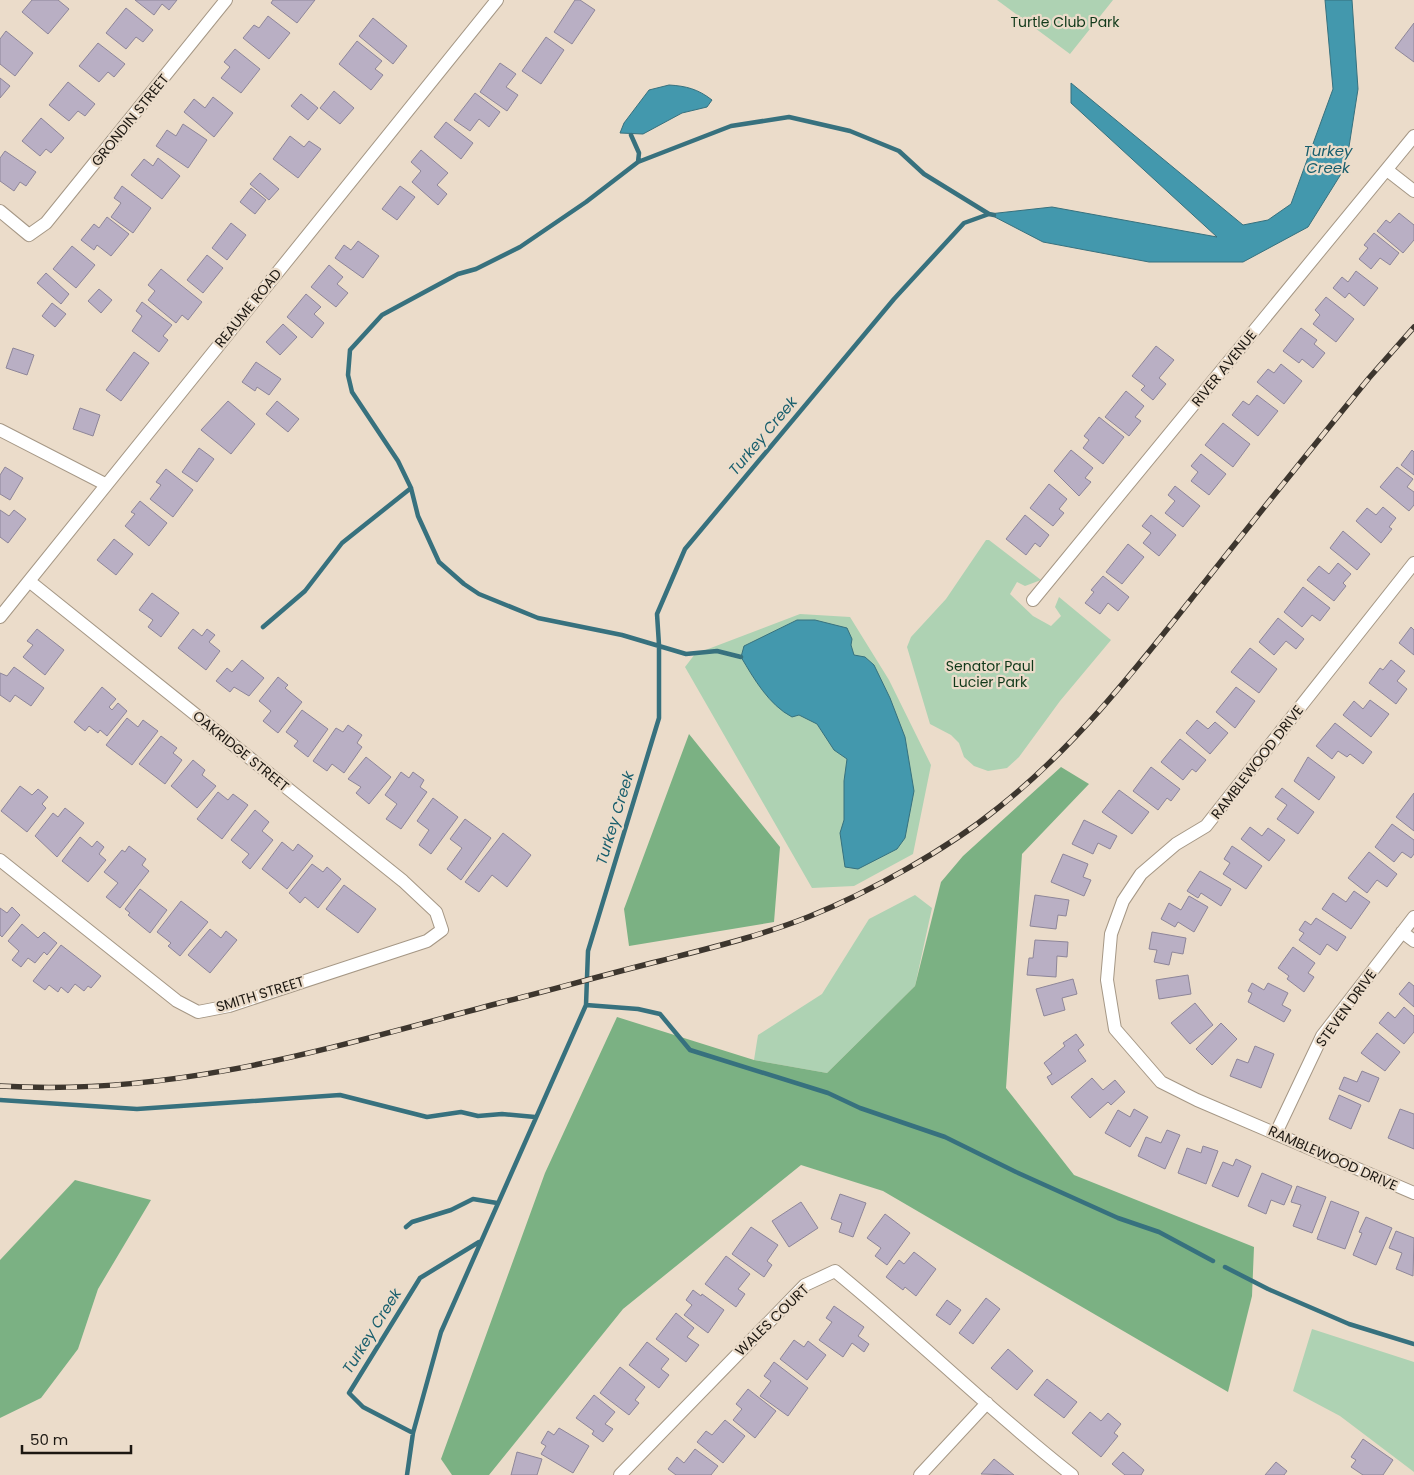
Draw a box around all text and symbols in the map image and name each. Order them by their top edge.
park label: Turtle Club Park [1010,12,1120,32]
street label: GRONDIN STREET [87,69,174,170]
water label: Turkey Creek [1304,140,1353,178]
street label: REAUME ROAD [210,264,286,352]
street label: RIVER AVENUE [1187,325,1261,411]
water label: Turkey Creek [723,391,803,479]
park label: Senator Paul Lucier Park [946,656,1034,692]
street label: RAMBLEWOOD DRIVE [1206,701,1308,823]
street label: OAKRIDGE STREET [189,706,294,796]
water label: Turkey Creek [590,767,639,867]
street label: STEVEN DRIVE [1311,965,1381,1051]
street label: SMITH STREET [214,971,307,1017]
street label: RAMBLEWOOD DRIVE [1265,1120,1401,1196]
street label: WALES COURT [731,1279,814,1360]
water label: Turkey Creek [337,1283,407,1377]
scale bar [22,1422,131,1454]
text: 50 m [30,1429,68,1450]

